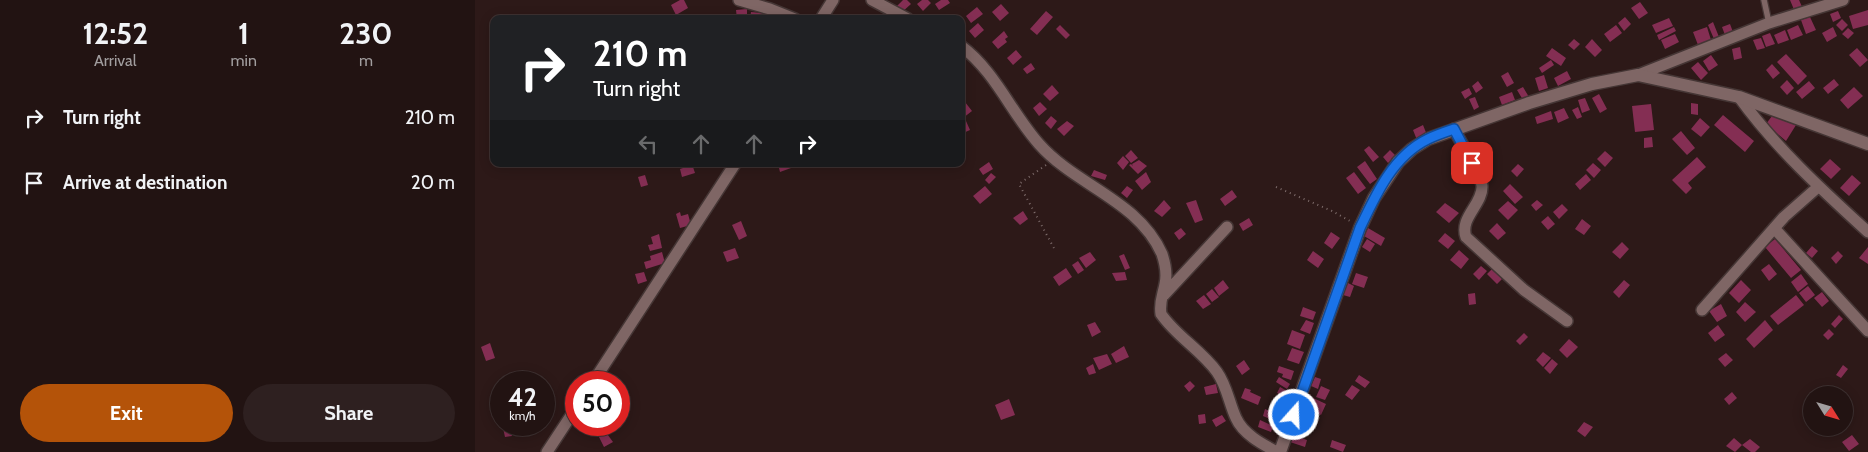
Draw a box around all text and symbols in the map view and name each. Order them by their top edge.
text: 12:52 [82,15,148,52]
text: 1 [238,15,249,52]
text: 230 [339,15,393,52]
text: 210 m [593,32,687,75]
icon: right [510,35,575,100]
text: Arrival [94,51,137,70]
text: min [230,51,257,70]
text: m [359,51,373,70]
text: Turn right [593,75,680,102]
icon: right [20,104,48,132]
text: Turn right [63,106,141,129]
text: 210 m [405,106,455,129]
icon: left [634,130,662,158]
icon: ahead [687,130,715,158]
icon: ahead [740,130,768,158]
icon: right [793,130,821,158]
pin [1451,142,1493,184]
icon: arrive [1458,149,1486,177]
icon: arrive [20,169,48,197]
text: Arrive at destination [63,171,227,194]
text: 20 m [411,171,455,194]
speed limit sign: 50 [565,371,630,436]
text: 42 [508,382,537,412]
button: Exit [20,384,233,442]
button: Share [243,384,455,442]
north arrow [1803,386,1853,436]
map controls [1803,386,1853,436]
position arrow [1267,388,1319,440]
text: km/h [509,408,536,423]

